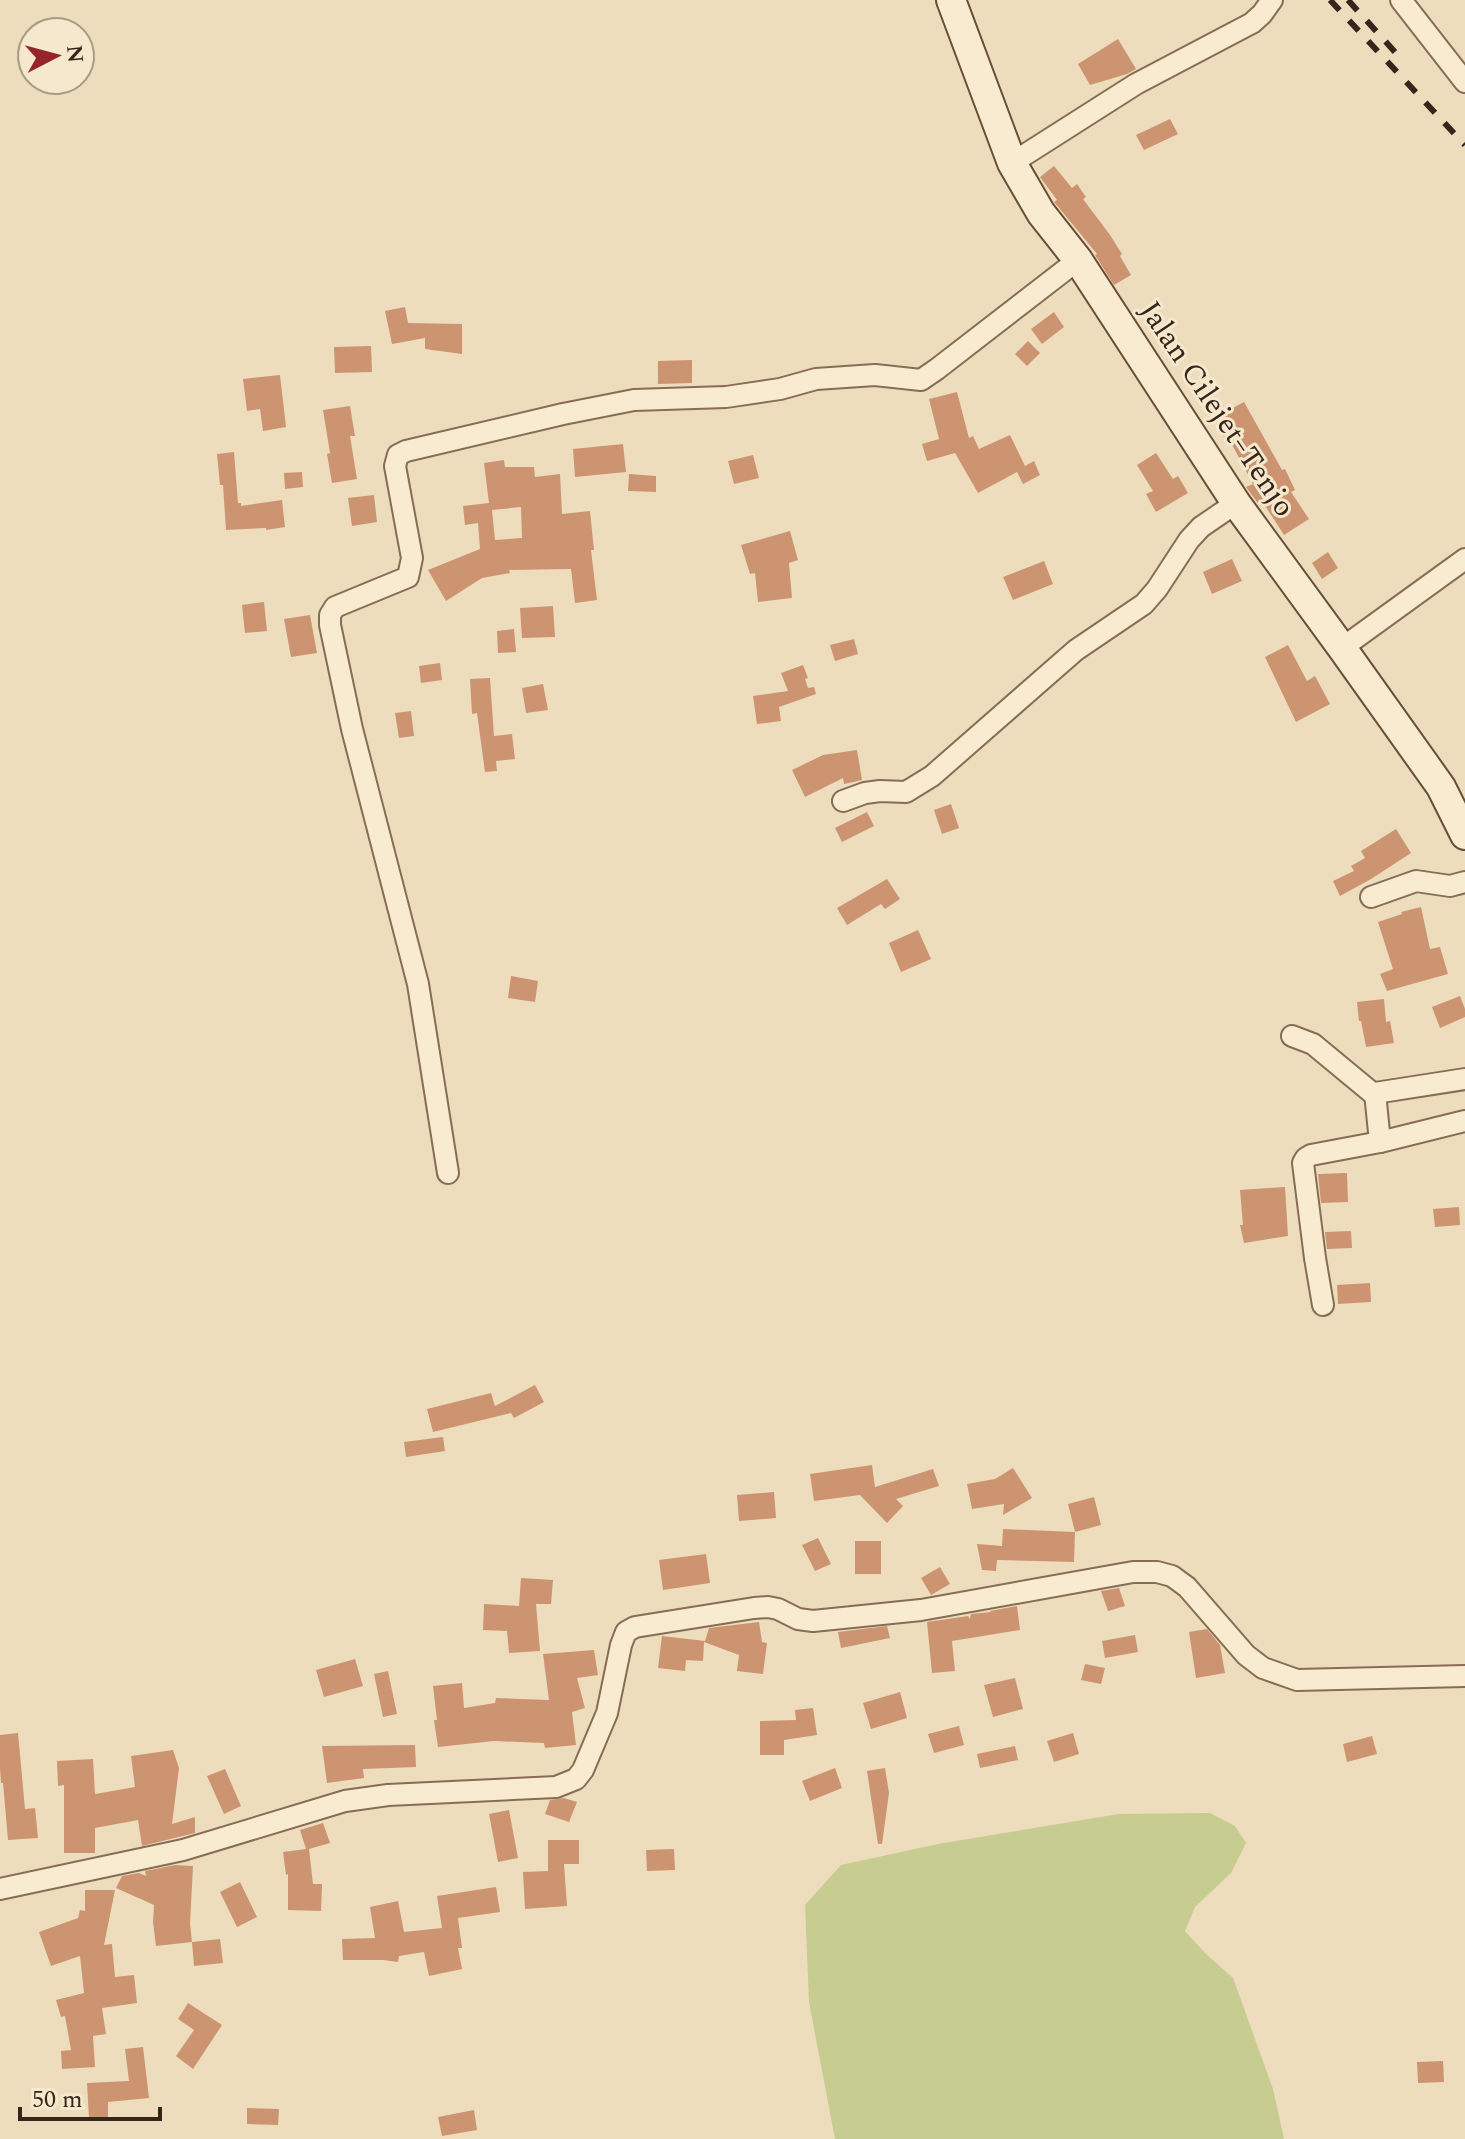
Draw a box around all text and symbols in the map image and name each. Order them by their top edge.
north arrow [16,16,96,96]
text: N [57,43,92,65]
street label: Jalan Cilejet–Tenjo [1127,292,1307,526]
scale bar [20,2071,160,2121]
text: 50 m [32,2082,83,2118]

